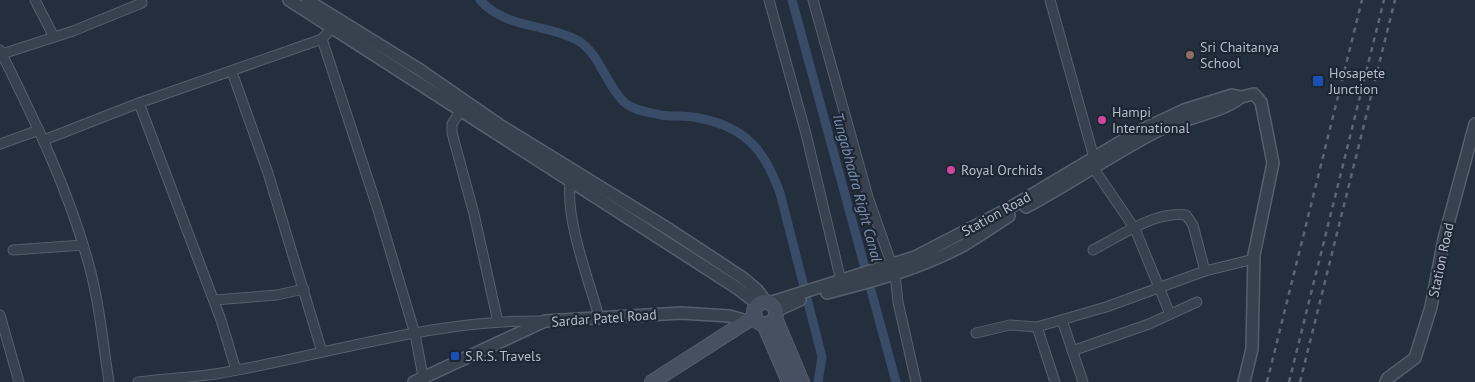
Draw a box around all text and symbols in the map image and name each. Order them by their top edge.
place label: Sri Chaitanya School [1200,38,1279,72]
marker: Sri Chaitanya School [1184,49,1196,61]
place label: Hosapete Junction [1328,64,1385,98]
marker: Hosapete Junction [1311,74,1325,88]
place label: Hampi International [1112,103,1190,137]
water label: Tungabhadra Right Canal [828,110,887,264]
marker: Hampi International [1096,114,1108,126]
place label: Royal Orchids [961,161,1043,179]
marker: Royal Orchids [945,164,957,176]
street label: Station Road [958,188,1034,240]
street label: Station Road [1424,221,1458,299]
street label: Sardar Patel Road [551,305,657,331]
place label: S.R.S. Travels [465,347,541,365]
marker: S.R.S. Travels [449,350,461,362]

